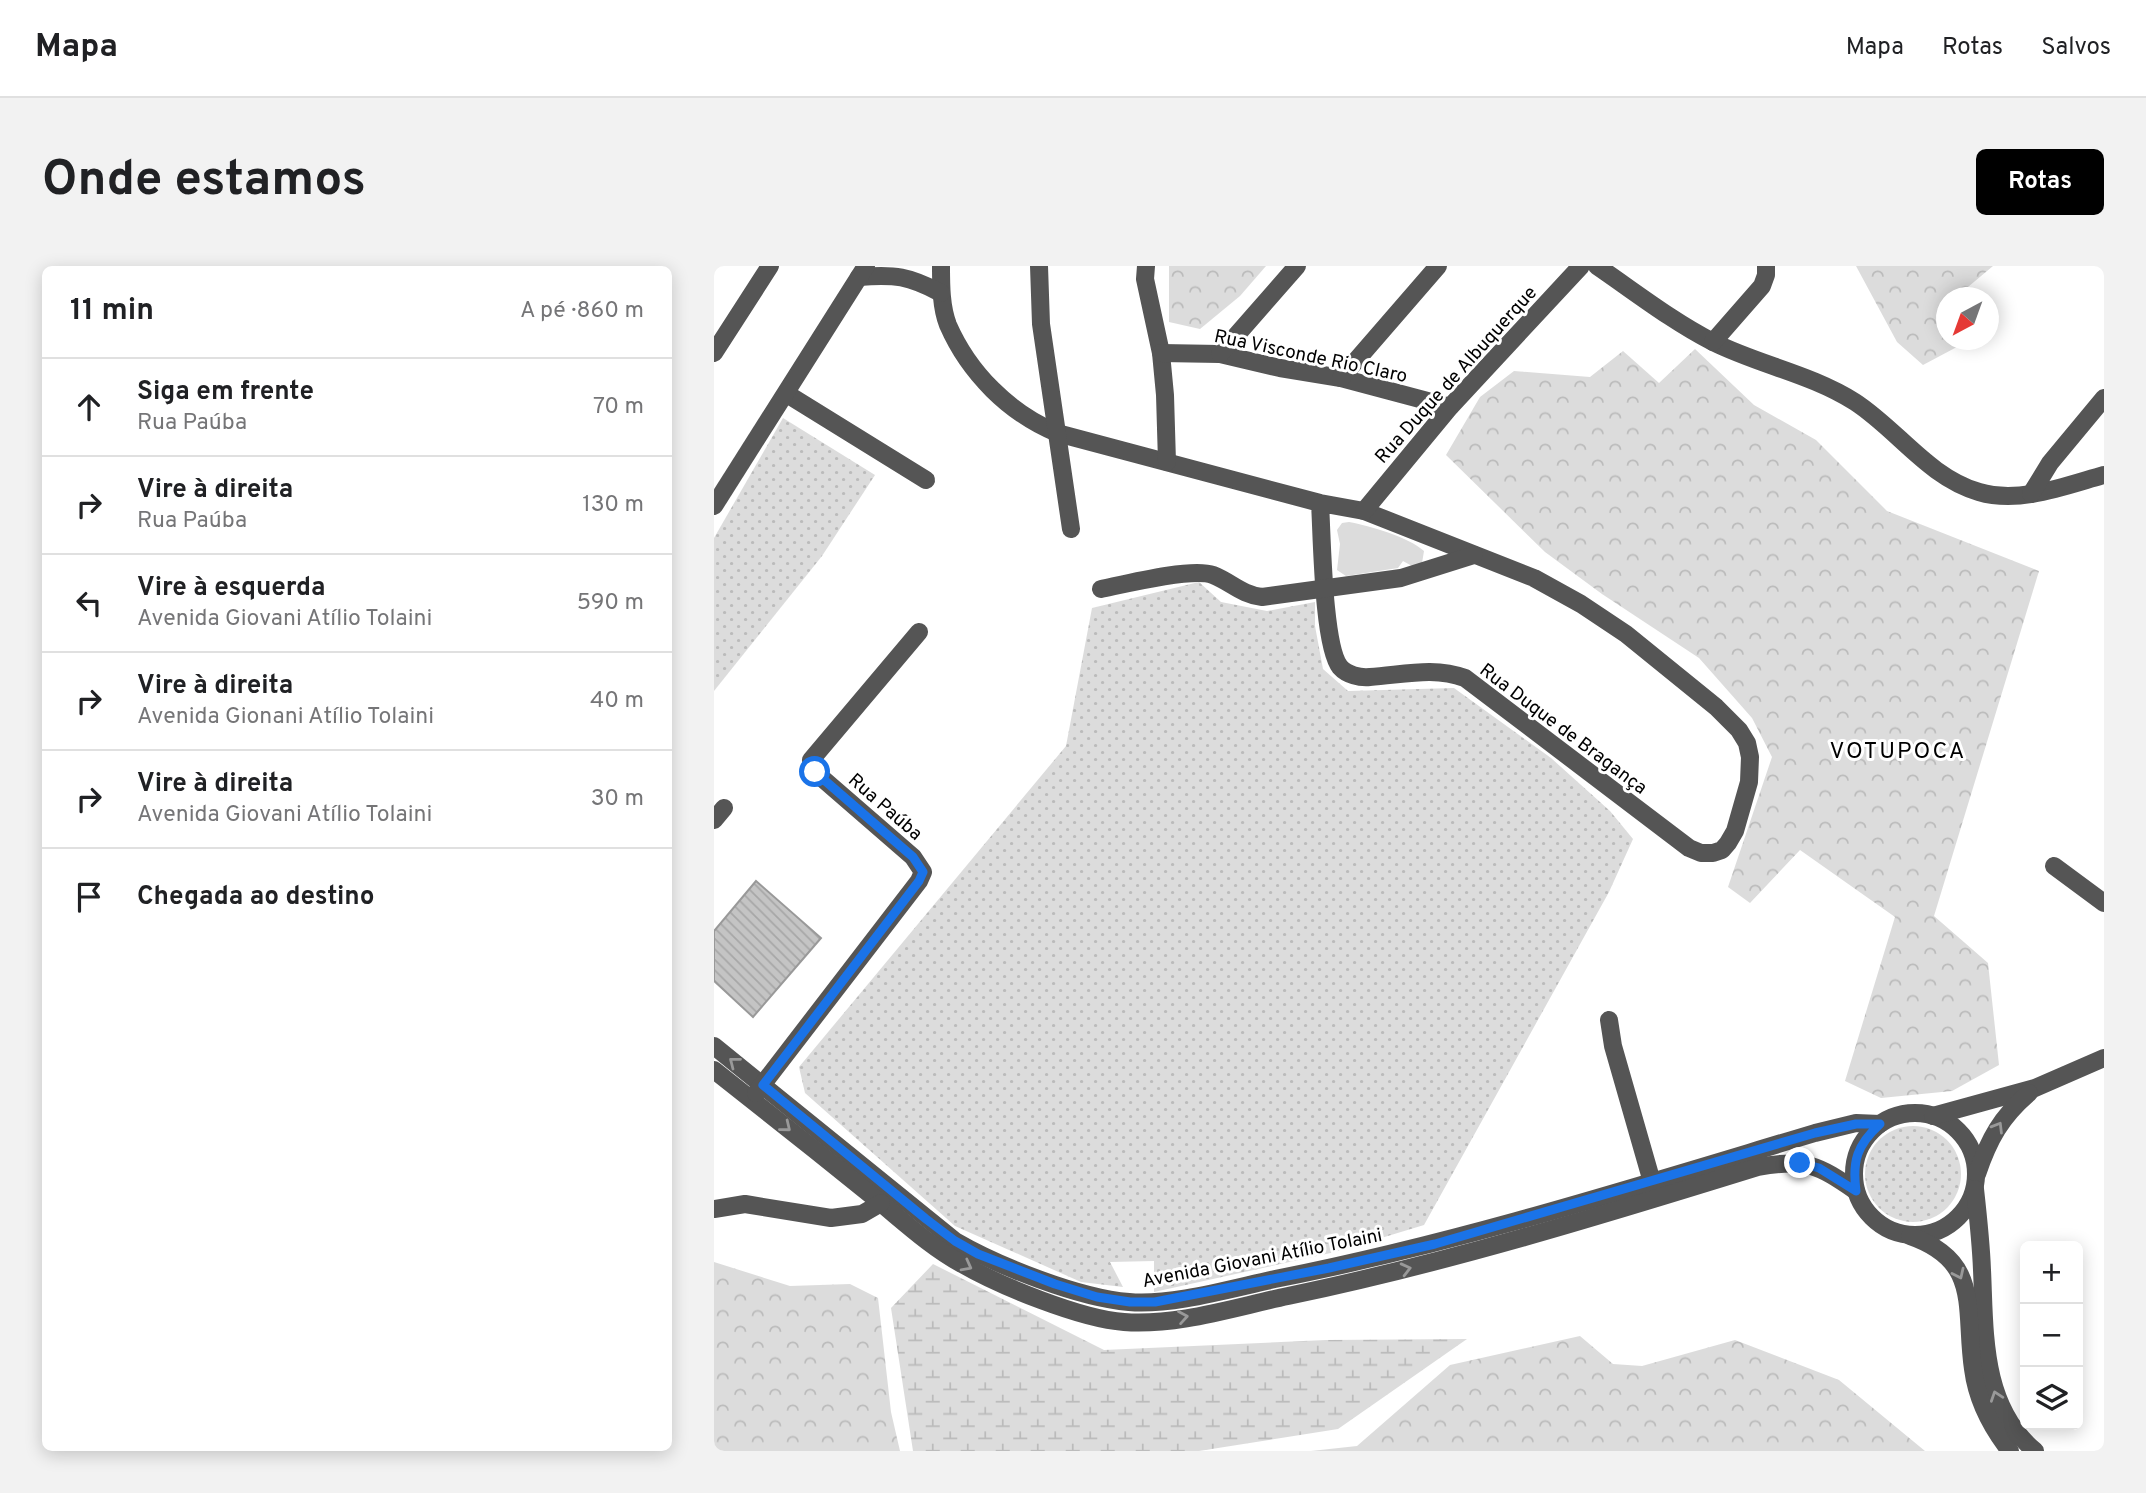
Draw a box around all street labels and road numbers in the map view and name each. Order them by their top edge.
street label: Rua Duque de Albuquerque [1370,281,1543,469]
street label: Rua Visconde Rio Claro [1212,325,1409,389]
street label: Rua Duque de Bragança [1474,659,1651,800]
street label: Rua Paúba [843,769,927,846]
street label: Avenida Giovani Atílio Tolaini [1140,1224,1384,1294]

